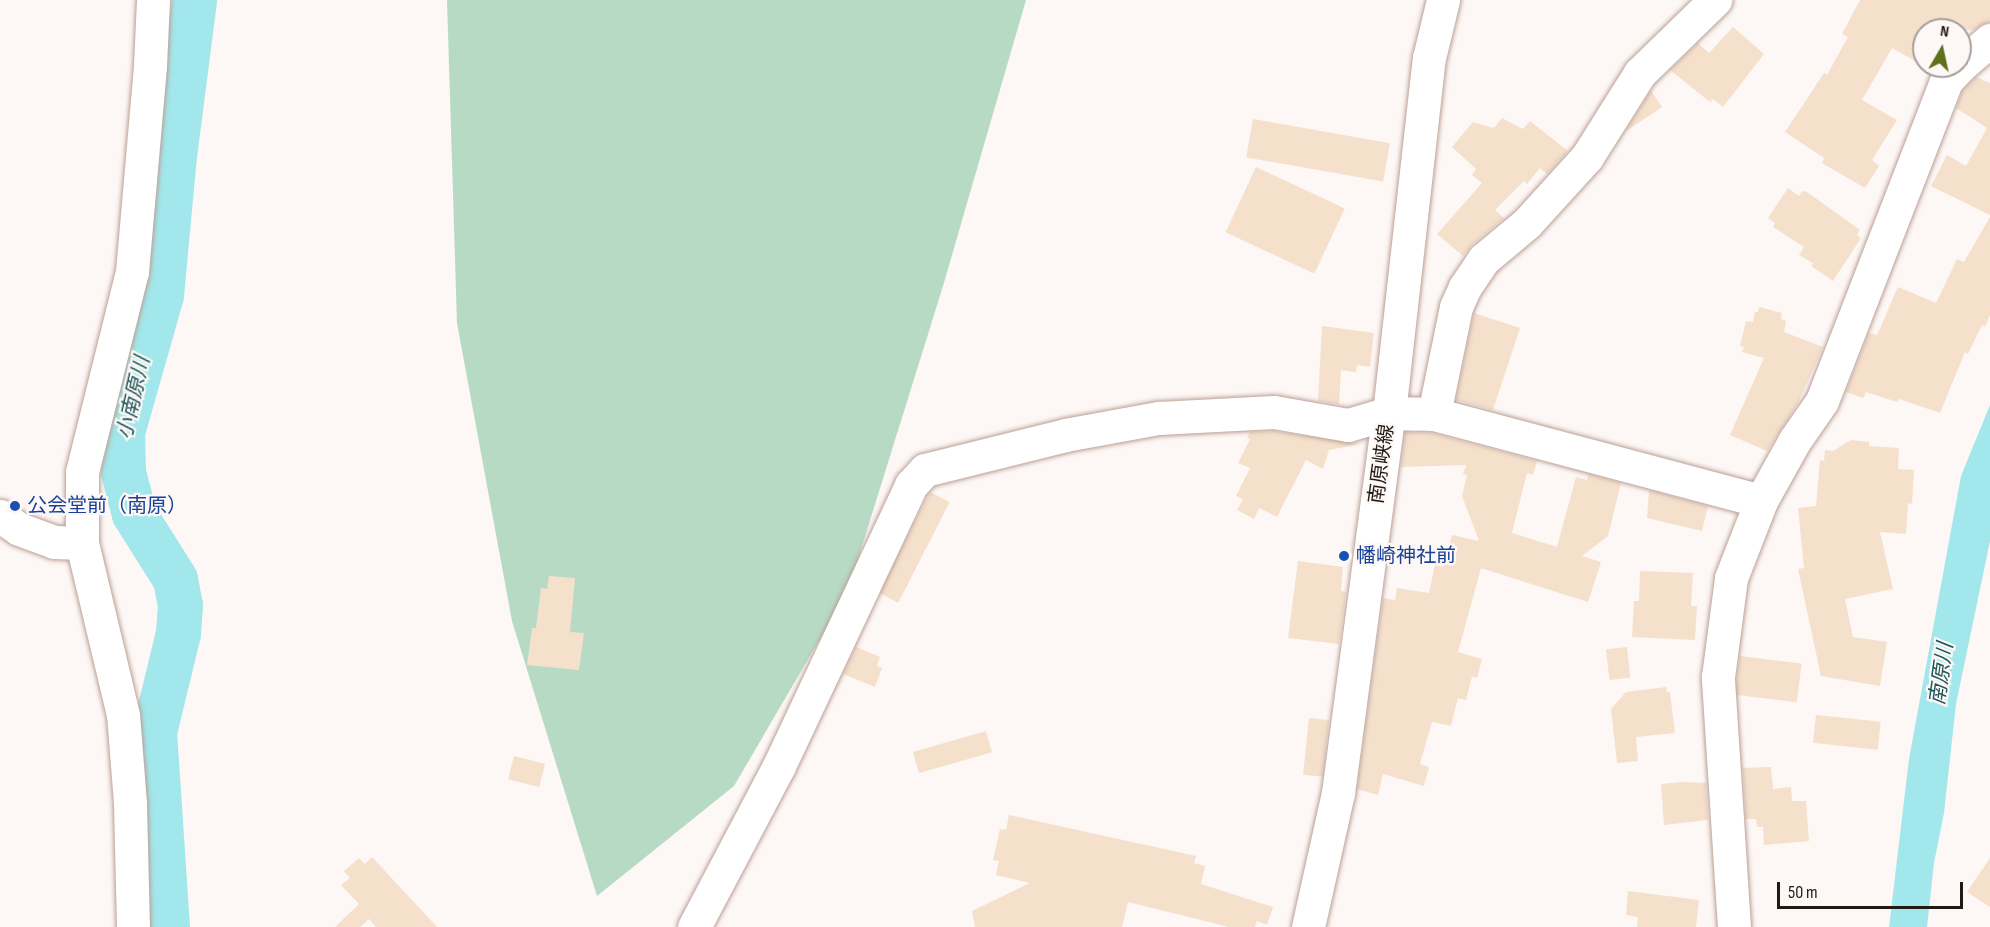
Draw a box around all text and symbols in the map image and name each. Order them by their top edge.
north arrow [1912,18,1972,78]
text: N [1939,22,1950,42]
water label: 小南原川 [112,354,156,442]
street label: 南原峡線 [1365,423,1399,505]
place label: 公会堂前（南原） [27,494,187,518]
marker: 公会堂前（南原） [8,499,22,513]
place label: 幡崎神社前 [1356,544,1456,568]
marker: 幡崎神社前 [1337,549,1351,563]
water label: 南原川 [1925,641,1959,707]
scale bar [1780,870,1966,908]
text: 50 m [1788,882,1818,903]

